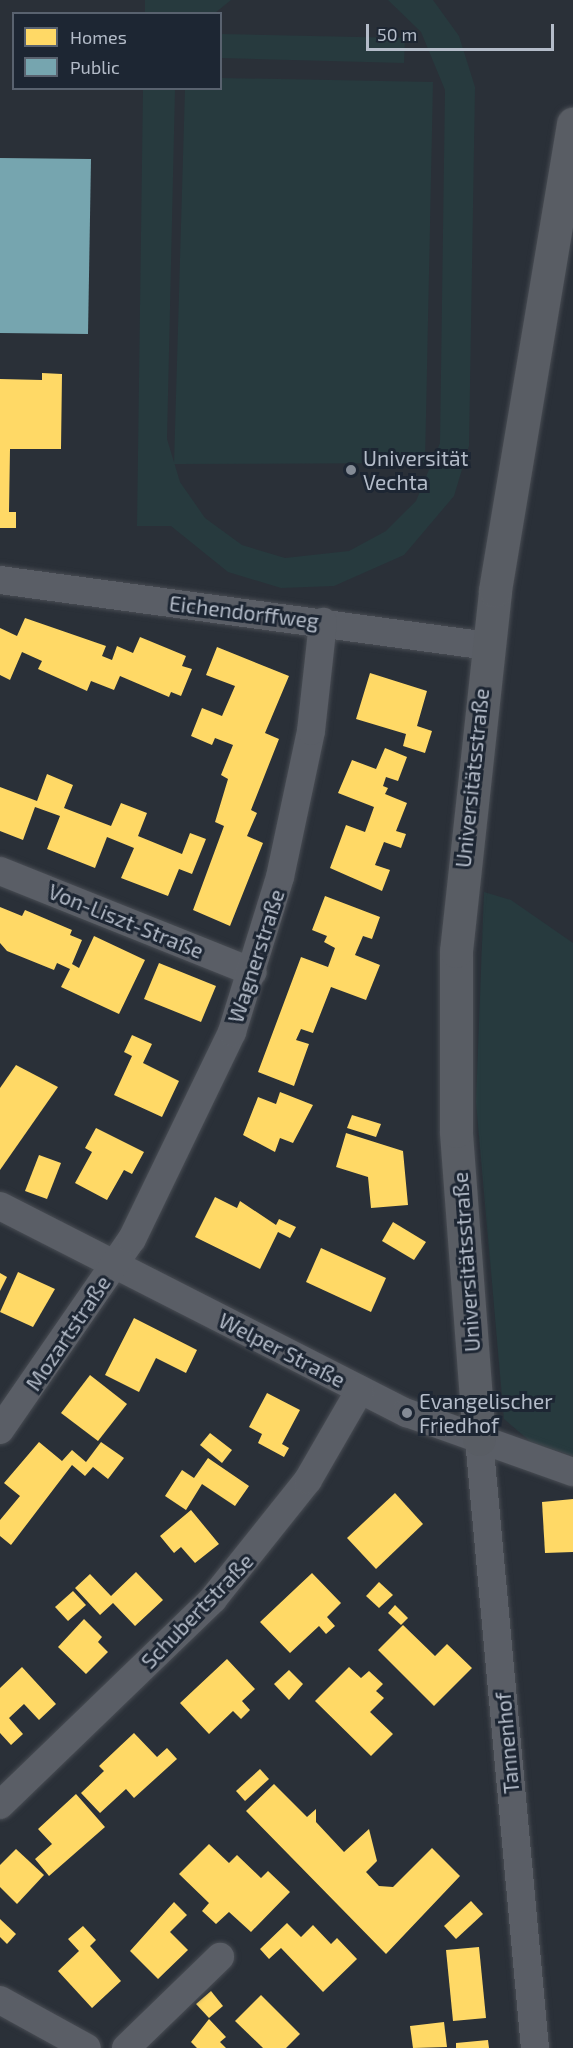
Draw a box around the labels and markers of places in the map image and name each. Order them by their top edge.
place label: Universität Vechta [363,445,469,495]
marker: Universität Vechta [344,463,358,477]
place label: Evangelischer Friedhof [419,1388,553,1438]
marker: Evangelischer Friedhof [400,1406,414,1420]

